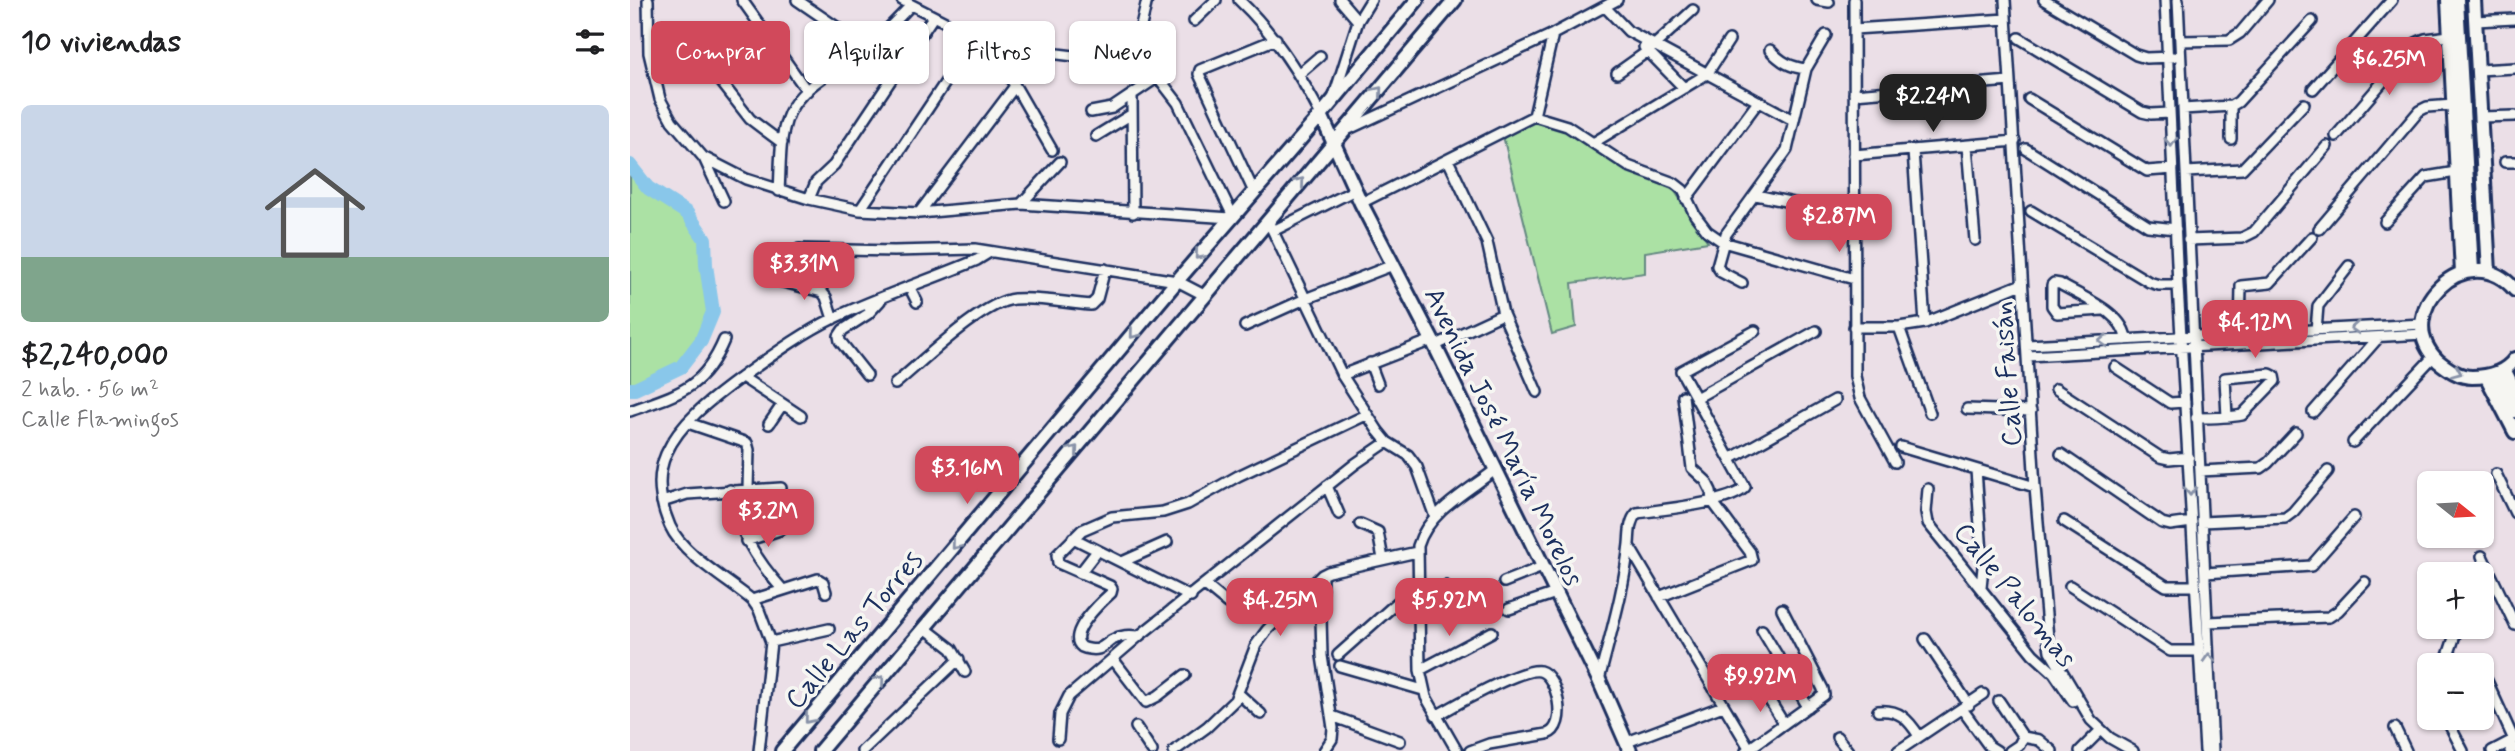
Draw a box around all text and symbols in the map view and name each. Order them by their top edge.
chip: Comprar [651,21,790,84]
chip: Alquilar [804,21,929,84]
chip: Filtros [943,21,1055,84]
chip: Nuevo [1069,21,1176,84]
text: 10 viviendas [21,23,181,62]
icon: filters [571,23,609,61]
pin: $6.25M [2332,38,2446,97]
text: $6.25M [2352,45,2426,75]
pin: $2.24M [1876,74,1990,134]
text: $2.24M [1895,82,1971,112]
one-way arrow [1370,87,1382,100]
one-way arrow [2164,136,2179,147]
icon: home [252,150,378,276]
one-way arrow [1292,178,1305,190]
pin: $2.87M [1782,194,1896,254]
text: $2.87M [1802,202,1876,232]
pin: $3.31M [747,243,861,302]
one-way arrow [1195,246,1207,259]
text: $3.31M [769,250,839,280]
street label: Avenida José María Morelos [1414,282,1591,593]
street label: Calle Faisán [1985,300,2032,448]
pin: $4.12M [2198,300,2312,360]
text: $4.12M [2218,308,2292,338]
one-way arrow [2349,321,2360,336]
one-way arrow [1129,326,1142,338]
one-way arrow [2097,334,2108,349]
text: $2,240,000 [21,336,169,375]
one-way arrow [2450,364,2462,378]
text: 2 hab. · 56 m² [21,375,159,405]
text: Calle Flamingos [21,405,179,435]
one-way arrow [1066,446,1078,459]
pin: $3.16M [910,447,1024,506]
text: $3.16M [931,454,1003,484]
north arrow [2417,471,2494,548]
map controls [2417,471,2494,730]
one-way arrow [2183,486,2198,497]
pin: $3.2M [719,490,817,549]
text: $3.2M [738,497,798,527]
street label: Calle Palomas [1944,515,2084,676]
one-way arrow [951,537,964,550]
street label: Calle Las Torres [778,543,932,718]
button: + [2417,562,2494,639]
pin: $4.25M [1223,578,1337,638]
pin: $5.92M [1392,578,1506,638]
text: $4.25M [1242,586,1318,616]
text: $5.92M [1411,586,1487,616]
one-way arrow [2201,653,2216,664]
button: − [2417,653,2494,730]
pin: $9.92M [1703,654,1817,714]
text: $9.92M [1723,662,1797,692]
one-way arrow [872,676,884,689]
one-way arrow [805,711,817,724]

